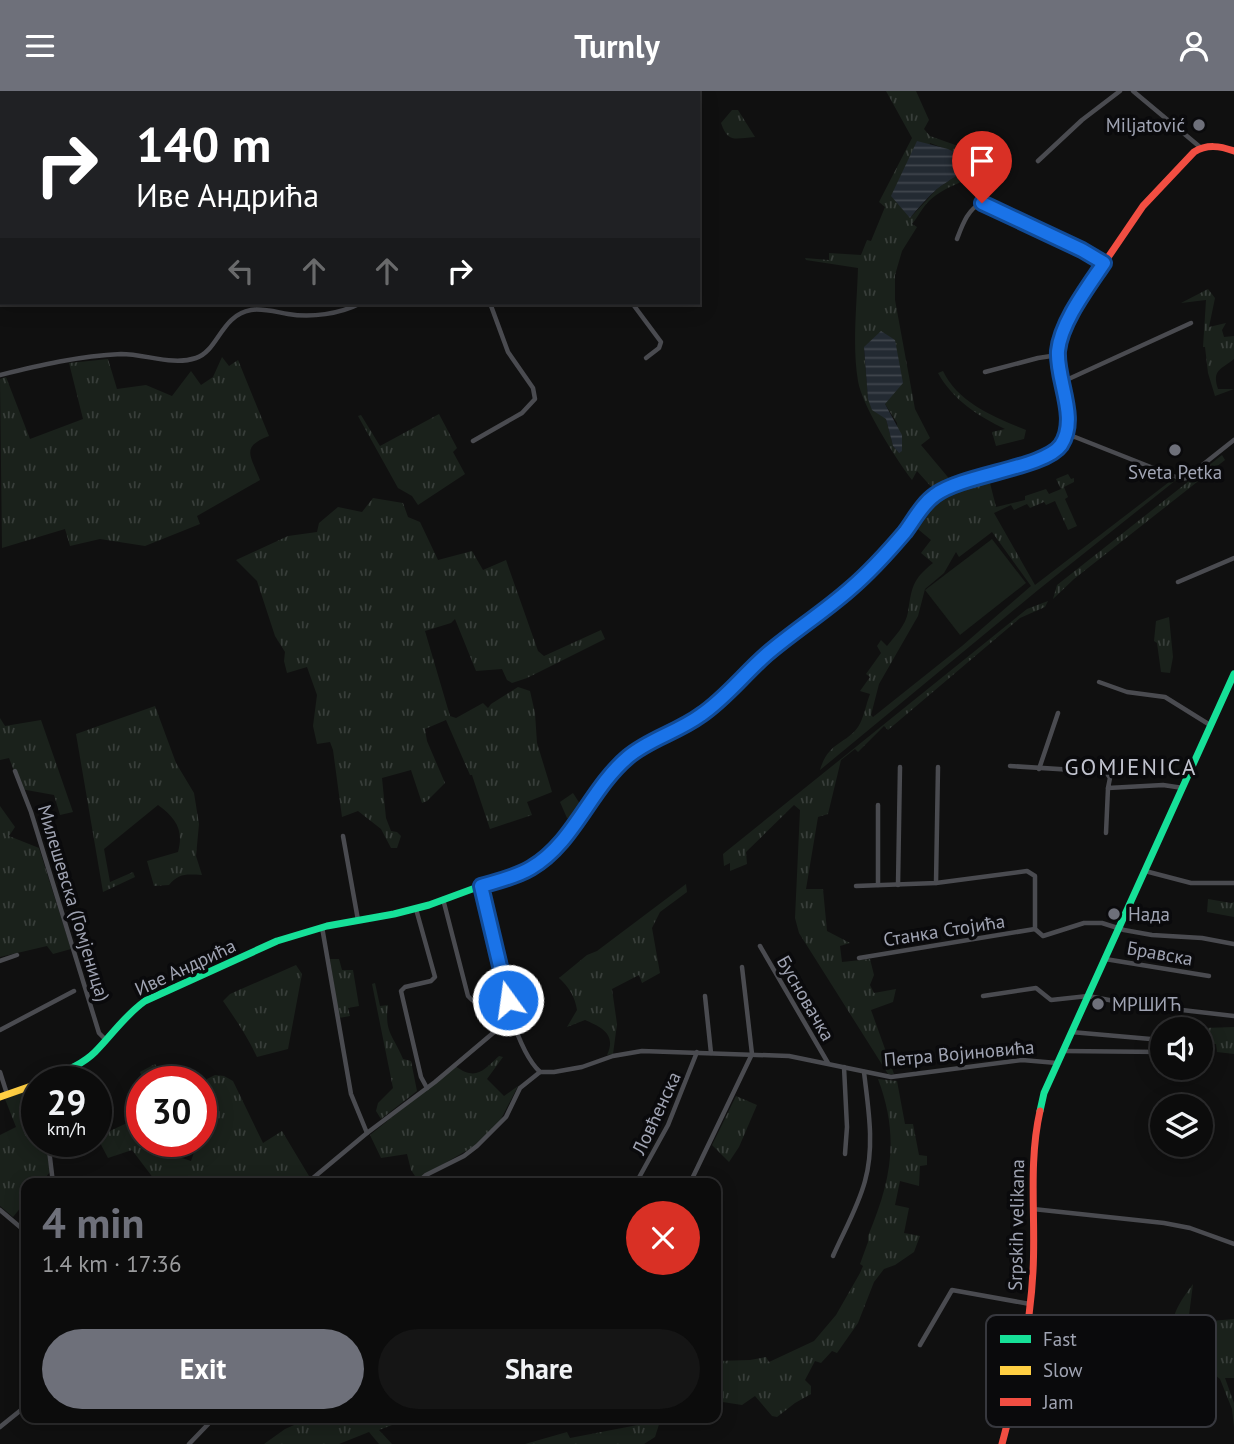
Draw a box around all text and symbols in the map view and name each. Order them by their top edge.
text: Turnly [574,25,660,67]
icon: menu [21,27,59,65]
icon: person [1175,27,1213,65]
text: 140 m [136,112,271,176]
place label: Miljatović [1106,113,1185,137]
marker: Miljatović [1191,117,1207,133]
icon: right [21,119,112,210]
pin [952,131,1012,203]
icon: arrive [963,142,1001,180]
text: Иве Андрића [136,174,319,216]
icon: left [222,252,260,290]
icon: ahead [295,252,333,290]
icon: ahead [368,252,406,290]
icon: right [441,252,479,290]
marker: Sveta Petka [1167,442,1183,458]
place label: Sveta Petka [1128,460,1222,484]
district label: GOMJENICA [1064,752,1198,781]
street label: Милешевска (Гомјеница) [33,802,115,1004]
place label: Нада [1128,902,1170,926]
marker: Нада [1106,906,1122,922]
street label: Станка Стојића [881,909,1007,951]
street label: Иве Андрића [131,933,239,1001]
street label: Бравска [1125,935,1195,971]
street label: Бусновачка [772,951,840,1045]
position arrow [471,963,545,1037]
place label: МРШИЋ [1112,992,1182,1016]
marker: МРШИЋ [1090,996,1106,1012]
map controls [1150,1017,1213,1157]
button: sound [1150,1017,1213,1080]
street label: Петра Војиновића [883,1034,1035,1072]
speed limit sign: 30 [126,1066,217,1157]
street label: Ловћенска [626,1068,686,1159]
text: 29 [47,1079,86,1125]
button: layers [1150,1094,1213,1157]
text: km/h [47,1117,86,1140]
street label: Srpskih velikana [1003,1159,1029,1291]
text: 4 min [42,1195,144,1250]
button: close [626,1201,700,1275]
text: 1.4 km · 17:36 [42,1249,181,1278]
legend [986,1315,1216,1427]
text: Fast [1043,1327,1077,1351]
button: Exit [42,1329,364,1409]
button: Share [378,1329,700,1409]
text: Slow [1043,1358,1083,1382]
text: Jam [1042,1390,1073,1414]

